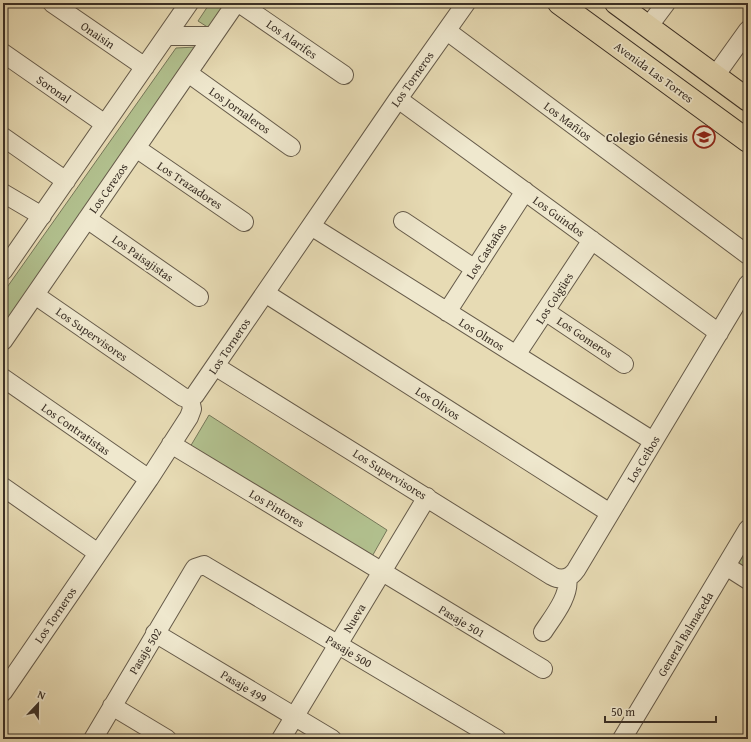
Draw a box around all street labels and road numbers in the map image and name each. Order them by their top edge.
street label: Los Alarifes [263,15,321,63]
street label: Onaisin [78,17,119,53]
street label: Avenida Las Torres [611,37,697,107]
street label: Los Torneros [386,47,438,110]
street label: Soronal [33,71,75,107]
street label: Los Jornaleros [206,83,274,138]
street label: Los Mañios [541,97,596,145]
street label: Los Trazadores [154,157,226,213]
street label: Los Cerezos [84,159,132,217]
street label: Los Guindos [530,191,589,241]
street label: Los Castaños [461,219,511,282]
street label: Los Paisajistas [109,231,177,286]
street label: Los Coigües [531,269,577,327]
street label: Los Supervisores [53,303,132,365]
street label: Los Gomeros [554,312,616,362]
street label: Los Olmos [456,313,508,355]
street label: Los Torneros [204,314,254,378]
street label: Los Olivos [412,382,464,424]
street label: Los Contratistas [38,399,114,459]
street label: Los Ceibos [622,432,664,486]
street label: Los Supervisores [350,444,430,504]
street label: Los Pintores [246,485,308,531]
street label: Los Torneros [30,583,80,647]
street label: General Balmaceda [653,588,717,679]
street label: Nueva [339,600,370,636]
street label: Pasaje 501 [436,600,489,642]
street label: Pasaje 502 [124,624,166,677]
street label: Pasaje 500 [323,630,376,672]
street label: Pasaje 499 [218,665,271,707]

